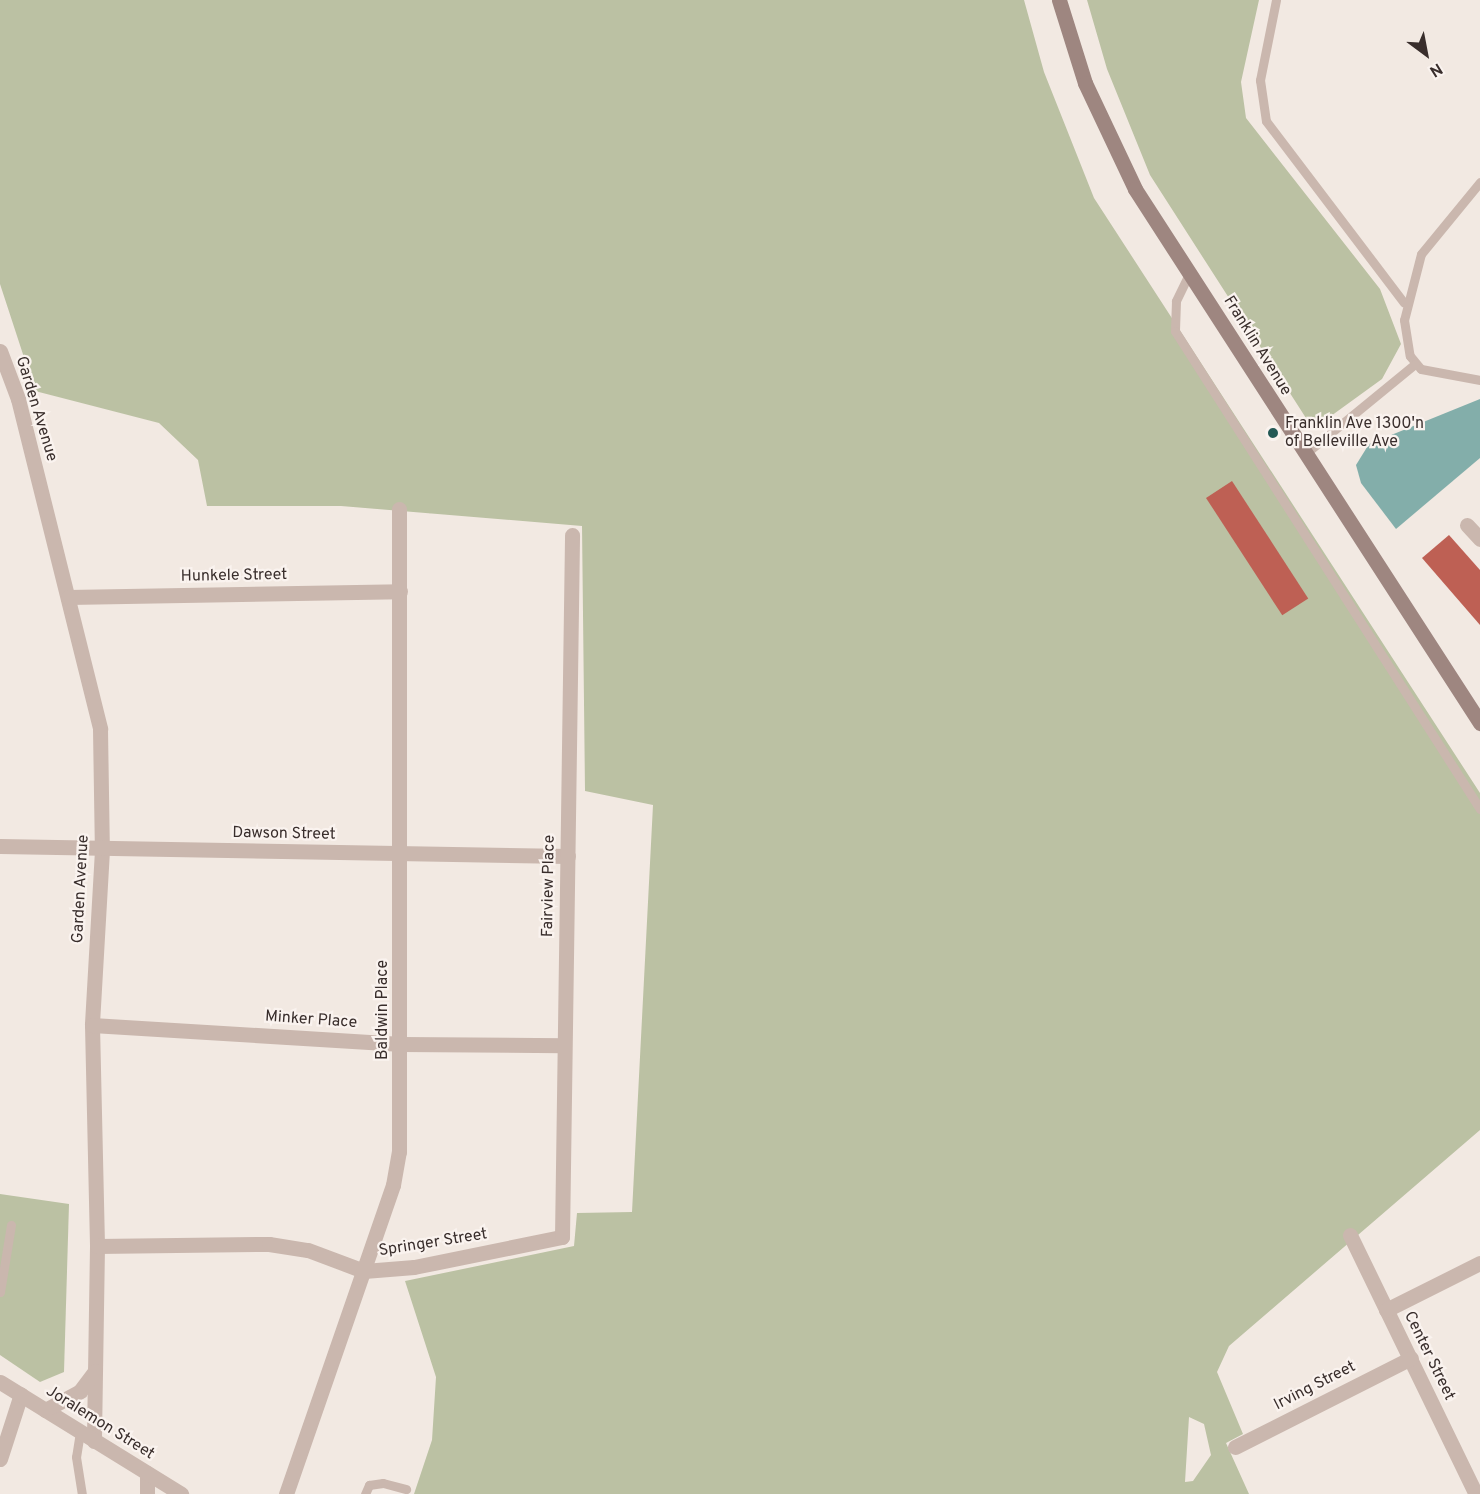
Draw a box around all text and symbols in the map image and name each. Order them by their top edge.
north arrow [1396,24,1456,84]
text: N [1425,58,1446,81]
street label: Franklin Avenue [1219,292,1295,400]
street label: Garden Avenue [11,354,61,464]
place label: Franklin Ave 1300'n of Belleville Ave [1285,414,1425,452]
marker: Franklin Ave 1300'n of Belleville Ave [1266,426,1280,440]
street label: Hunkele Street [181,565,287,587]
street label: Dawson Street [232,824,336,844]
street label: Garden Avenue [69,834,93,944]
street label: Fairview Place [539,835,559,937]
street label: Baldwin Place [373,960,393,1060]
street label: Minker Place [264,1007,358,1033]
street label: Springer Street [377,1225,489,1261]
street label: Center Street [1399,1308,1459,1404]
street label: Irving Street [1271,1357,1359,1415]
street label: Joralemon Street [42,1382,158,1464]

